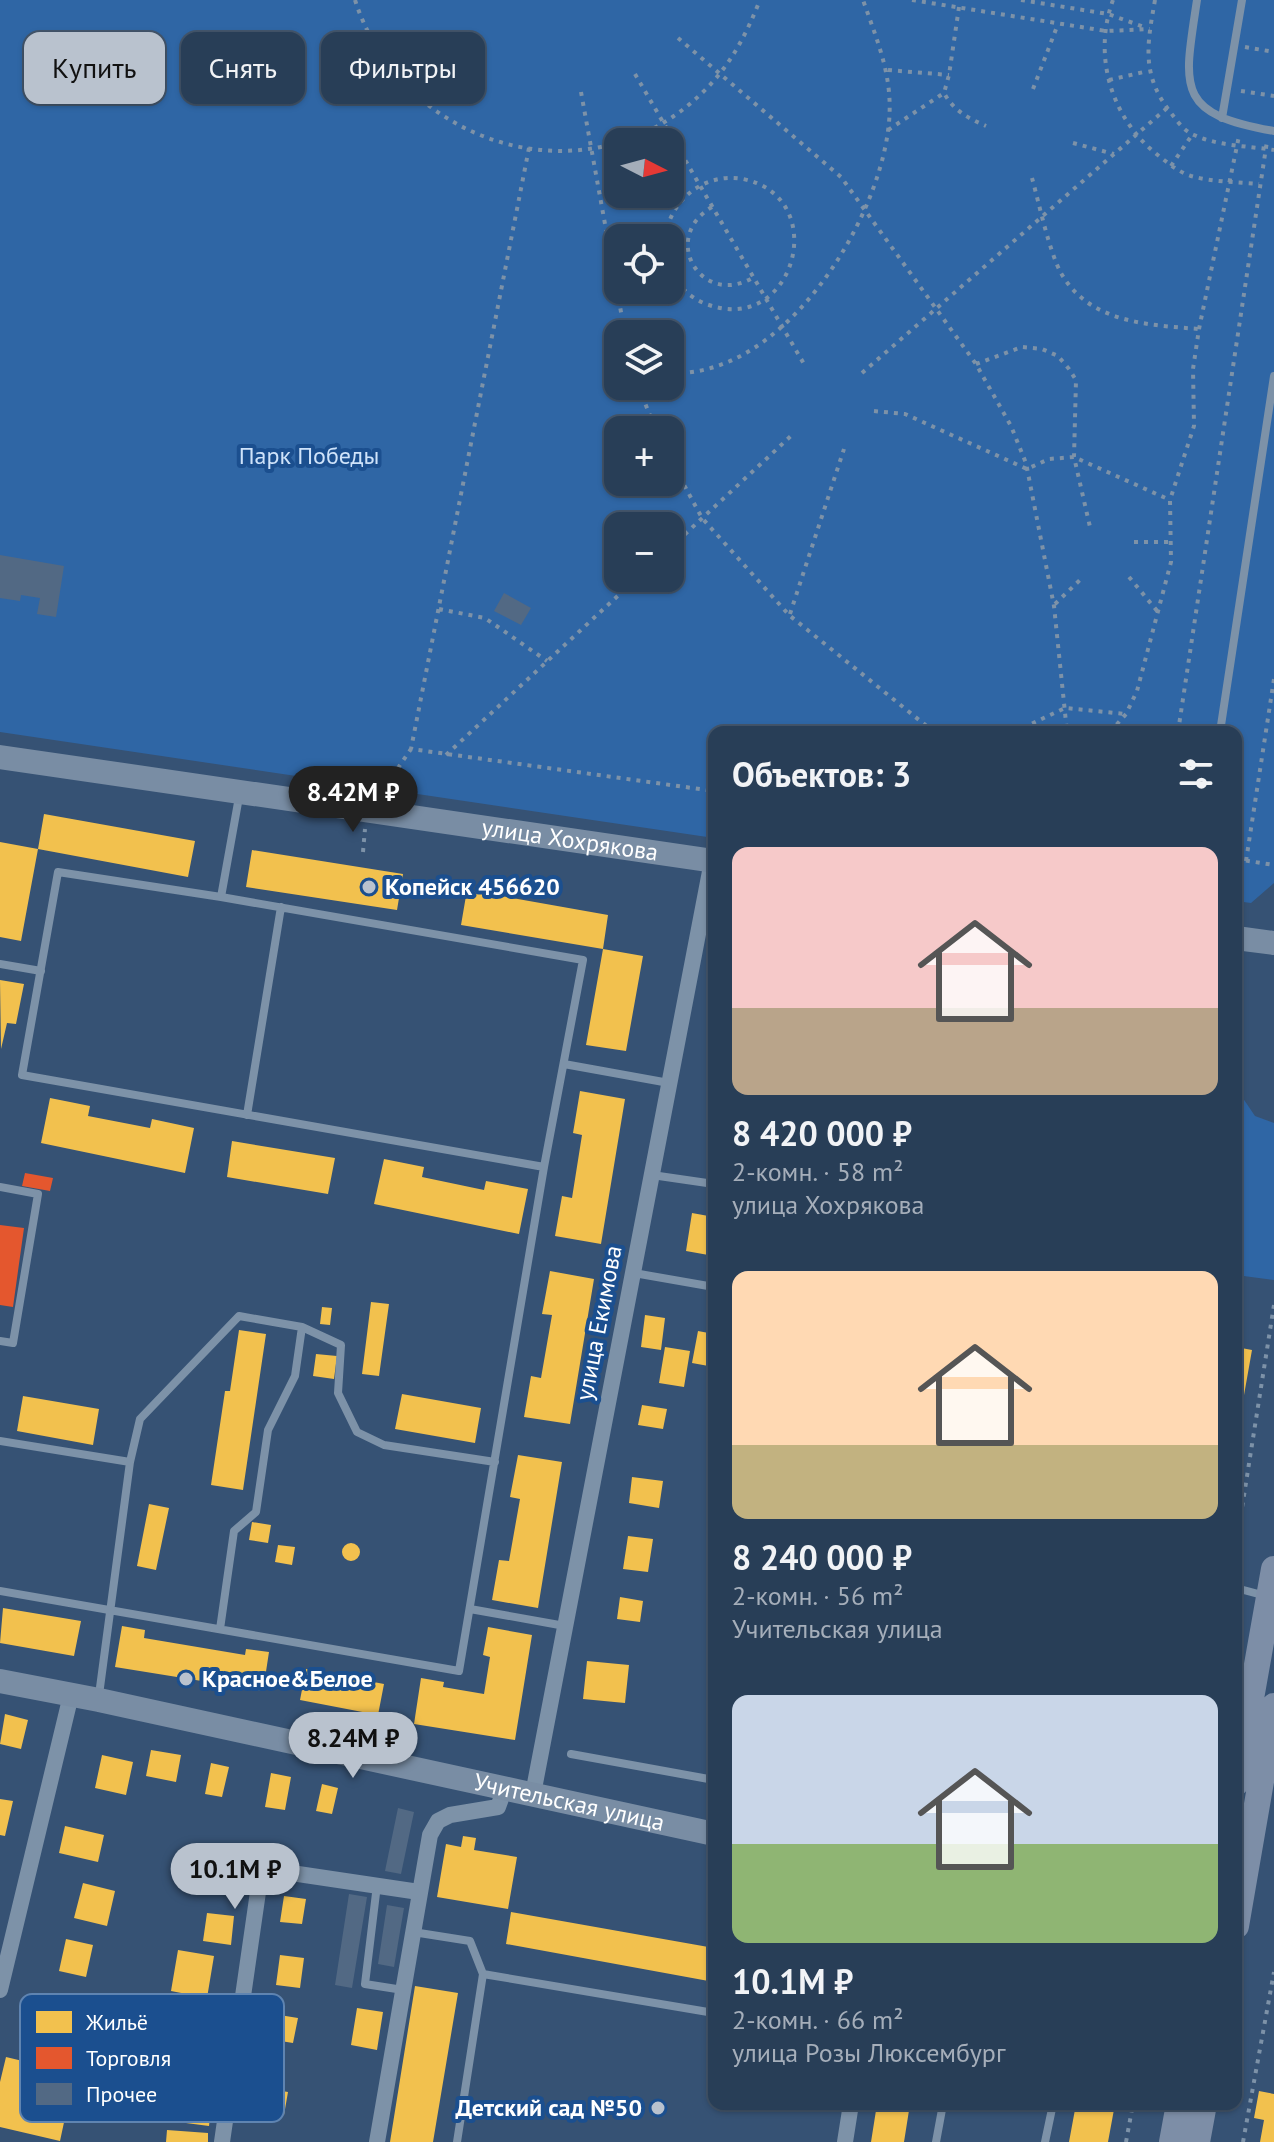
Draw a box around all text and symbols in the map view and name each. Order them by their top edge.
chip: Купить [24,32,165,104]
chip: Снять [181,32,305,104]
chip: Фильтры [321,32,485,104]
north arrow [604,128,684,208]
map controls [604,128,684,592]
button: locate [604,224,684,304]
button: layers [604,320,684,400]
button: + [604,416,684,496]
park label: Парк Победы [239,440,379,471]
button: − [604,512,684,592]
text: Объектов: 3 [732,752,911,796]
icon: filters [1174,752,1218,796]
pin: 8.42M ₽ [279,766,427,834]
text: 8.42M ₽ [307,775,399,808]
street label: улица Хохрякова [480,811,660,868]
place label: Копейск 456620 [385,871,560,902]
marker: Копейск 456620 [360,878,378,896]
icon: home [903,899,1047,1043]
text: 8 420 000 ₽ [732,1111,912,1155]
text: 2-комн. · 58 m² [732,1155,903,1188]
text: улица Хохрякова [732,1188,924,1221]
street label: улица Екимова [568,1243,629,1403]
icon: home [903,1323,1047,1467]
text: 8 240 000 ₽ [732,1535,912,1579]
text: 2-комн. · 56 m² [732,1579,903,1612]
text: Учительская улица [732,1612,943,1645]
place label: Красное&Белое [202,1663,373,1694]
marker: Красное&Белое [177,1670,195,1688]
pin: 8.24M ₽ [279,1712,427,1780]
text: 8.24M ₽ [307,1721,399,1754]
icon: home [903,1747,1047,1891]
street label: Учительская улица [471,1766,668,1838]
pin: 10.1M ₽ [161,1843,309,1911]
text: 10.1M ₽ [189,1852,281,1885]
text: 10.1M ₽ [732,1959,853,2003]
legend [20,1994,284,2122]
text: 2-комн. · 66 m² [732,2003,903,2036]
text: Жильё [85,2008,148,2036]
text: улица Розы Люксембург [732,2036,1006,2069]
text: Торговля [86,2044,171,2072]
text: Прочее [86,2080,157,2108]
place label: Детский сад №50 [456,2092,642,2123]
marker: Детский сад №50 [649,2099,667,2117]

